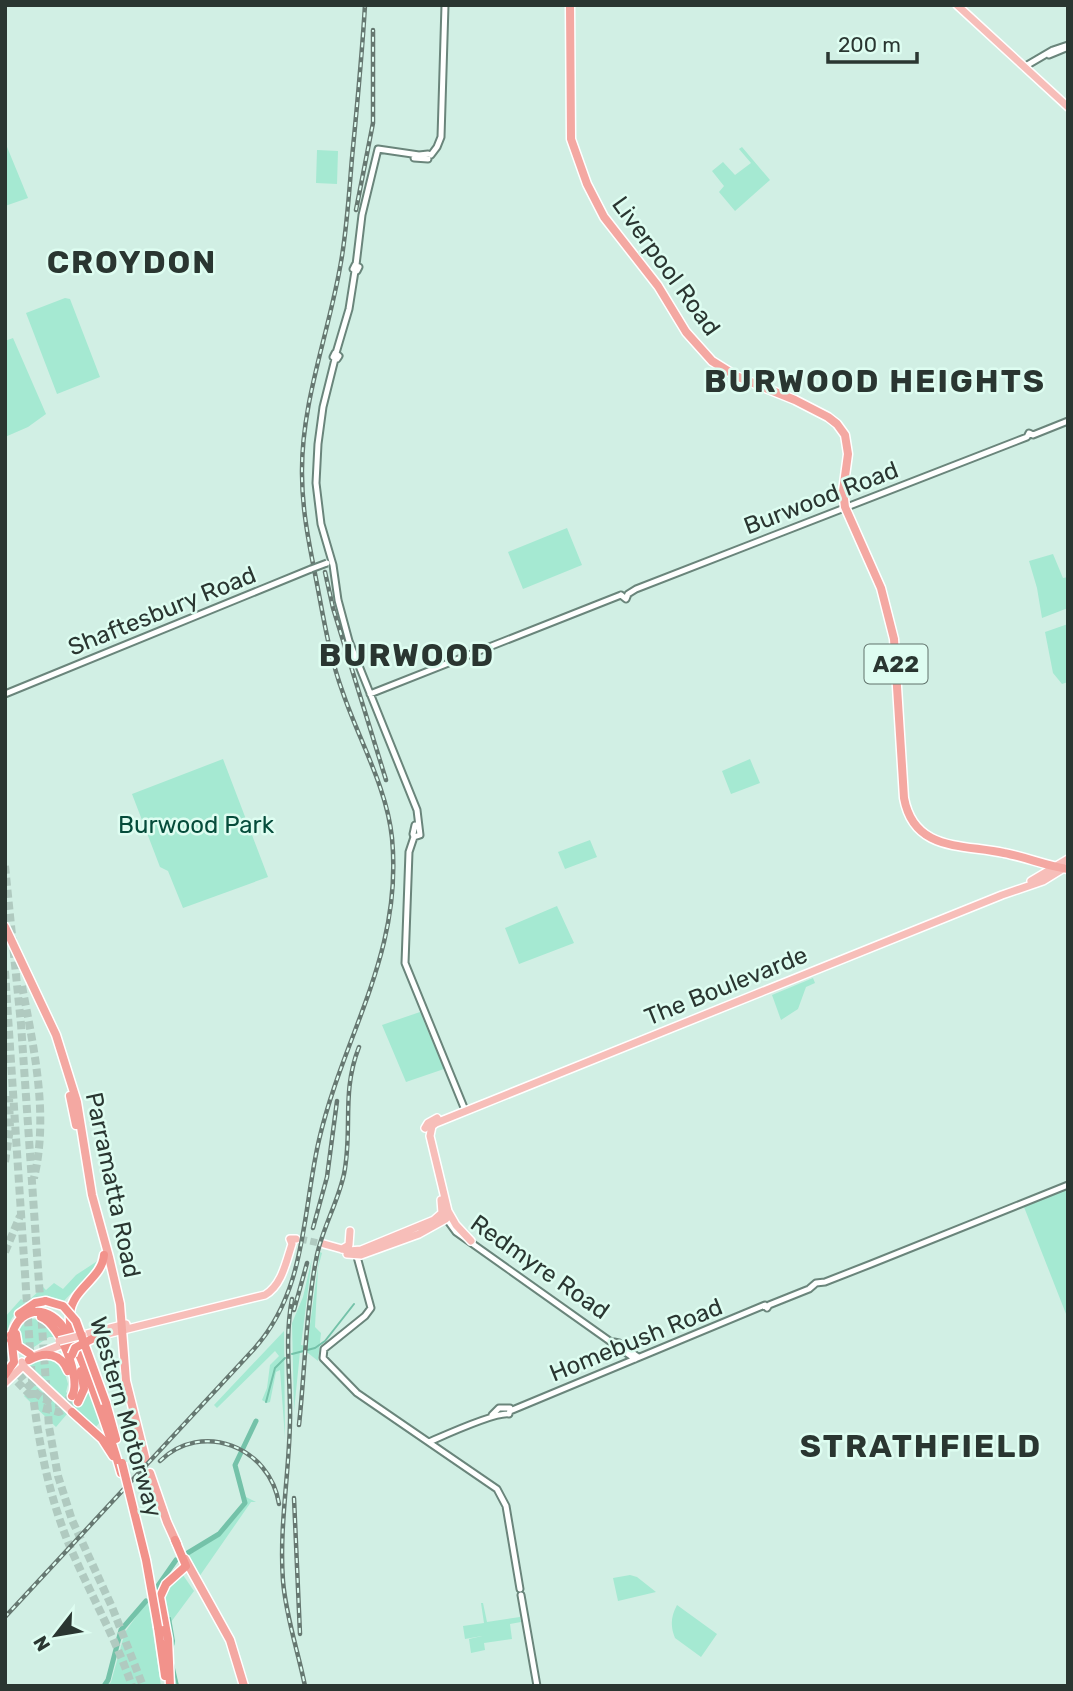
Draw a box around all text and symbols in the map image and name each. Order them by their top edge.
scale bar [828,21,917,65]
text: 200 m [838,32,901,57]
street label: Liverpool Road [606,191,726,341]
district label: CROYDON [47,243,217,281]
district label: BURWOOD HEIGHTS [704,362,1046,400]
street label: Burwood Road [740,456,902,540]
street label: Shaftesbury Road [64,561,260,661]
district label: BURWOOD [319,636,495,674]
road number: A22 [864,644,928,684]
park label: Burwood Park [118,811,275,839]
street label: The Boulevarde [641,941,811,1031]
street label: Parramatta Road [80,1090,146,1280]
street label: Redmyre Road [465,1209,615,1325]
street label: Homebush Road [545,1293,727,1387]
street label: Western Motorway [84,1314,168,1520]
district label: STRATHFIELD [800,1427,1042,1465]
north arrow [21,1600,91,1670]
text: N [28,1632,55,1655]

